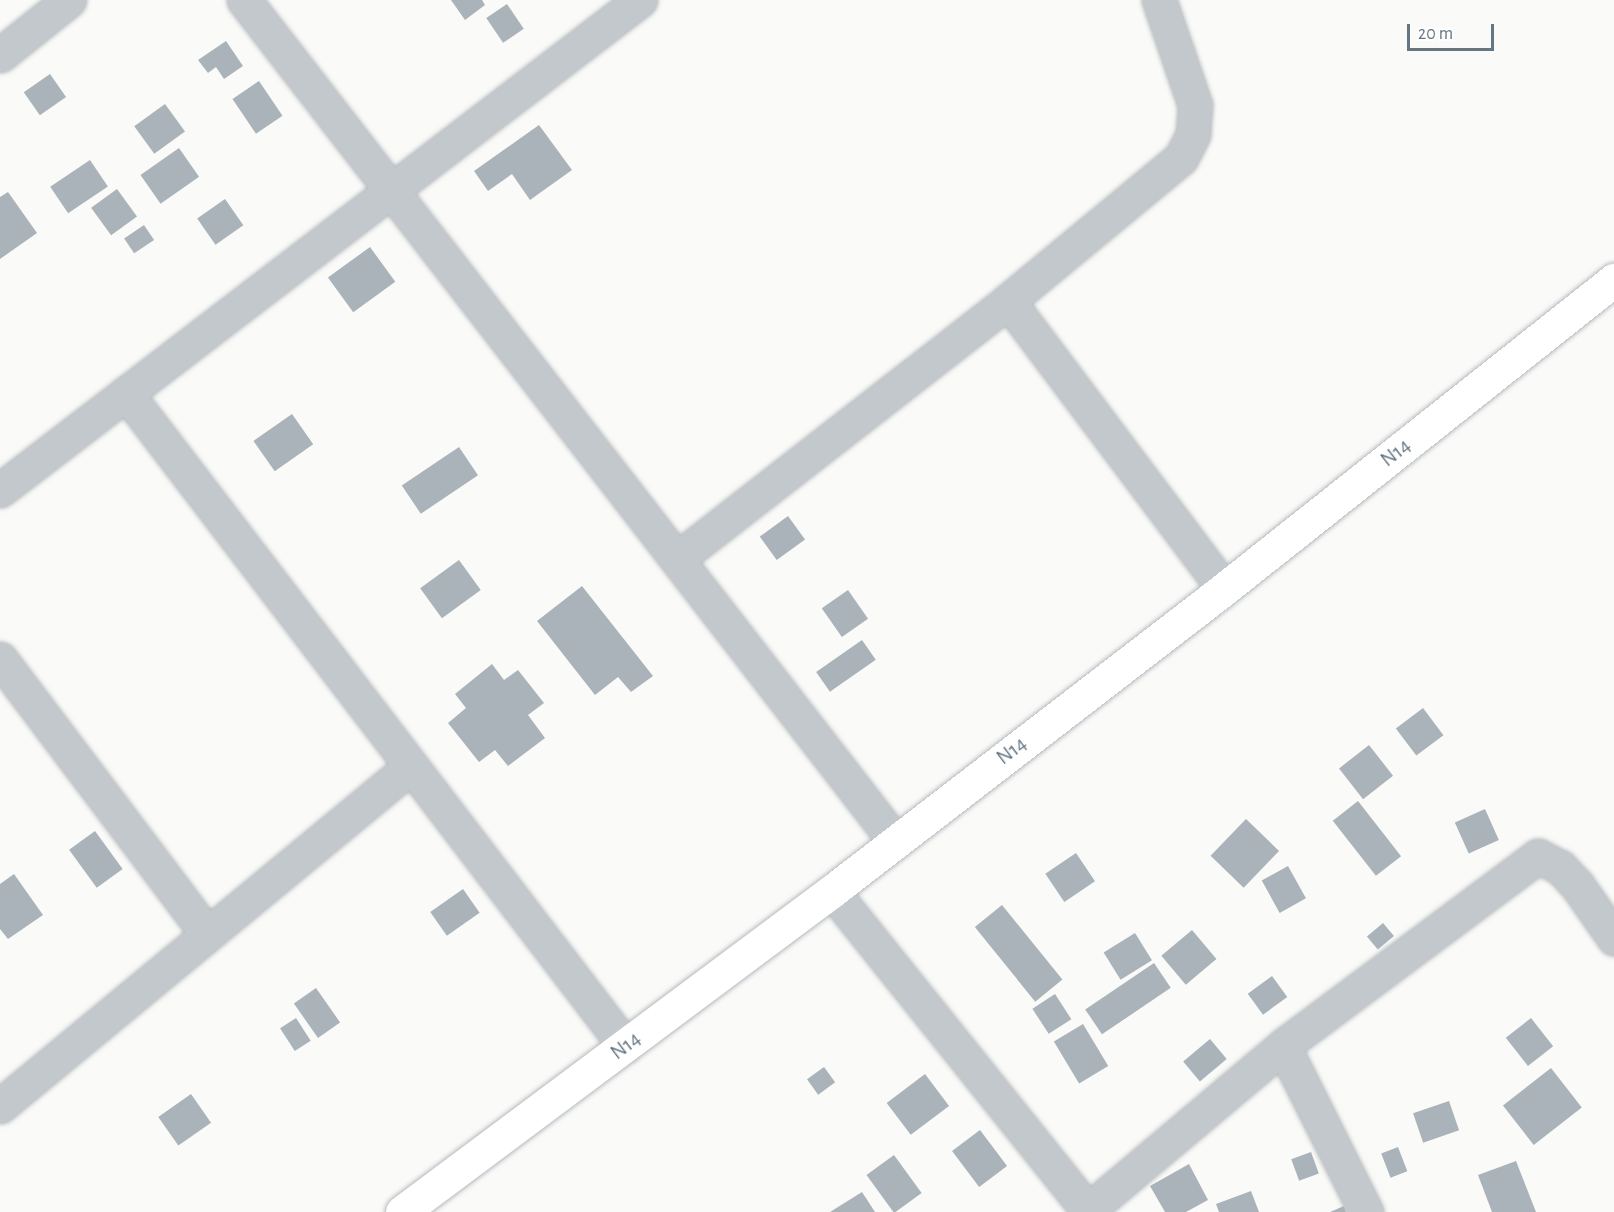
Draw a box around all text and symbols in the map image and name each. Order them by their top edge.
scale bar [1410,12,1497,50]
text: 20 m [1418,25,1453,43]
street label: N14 [1376,433,1416,473]
street label: N14 [992,731,1032,771]
street label: N14 [606,1026,646,1066]

